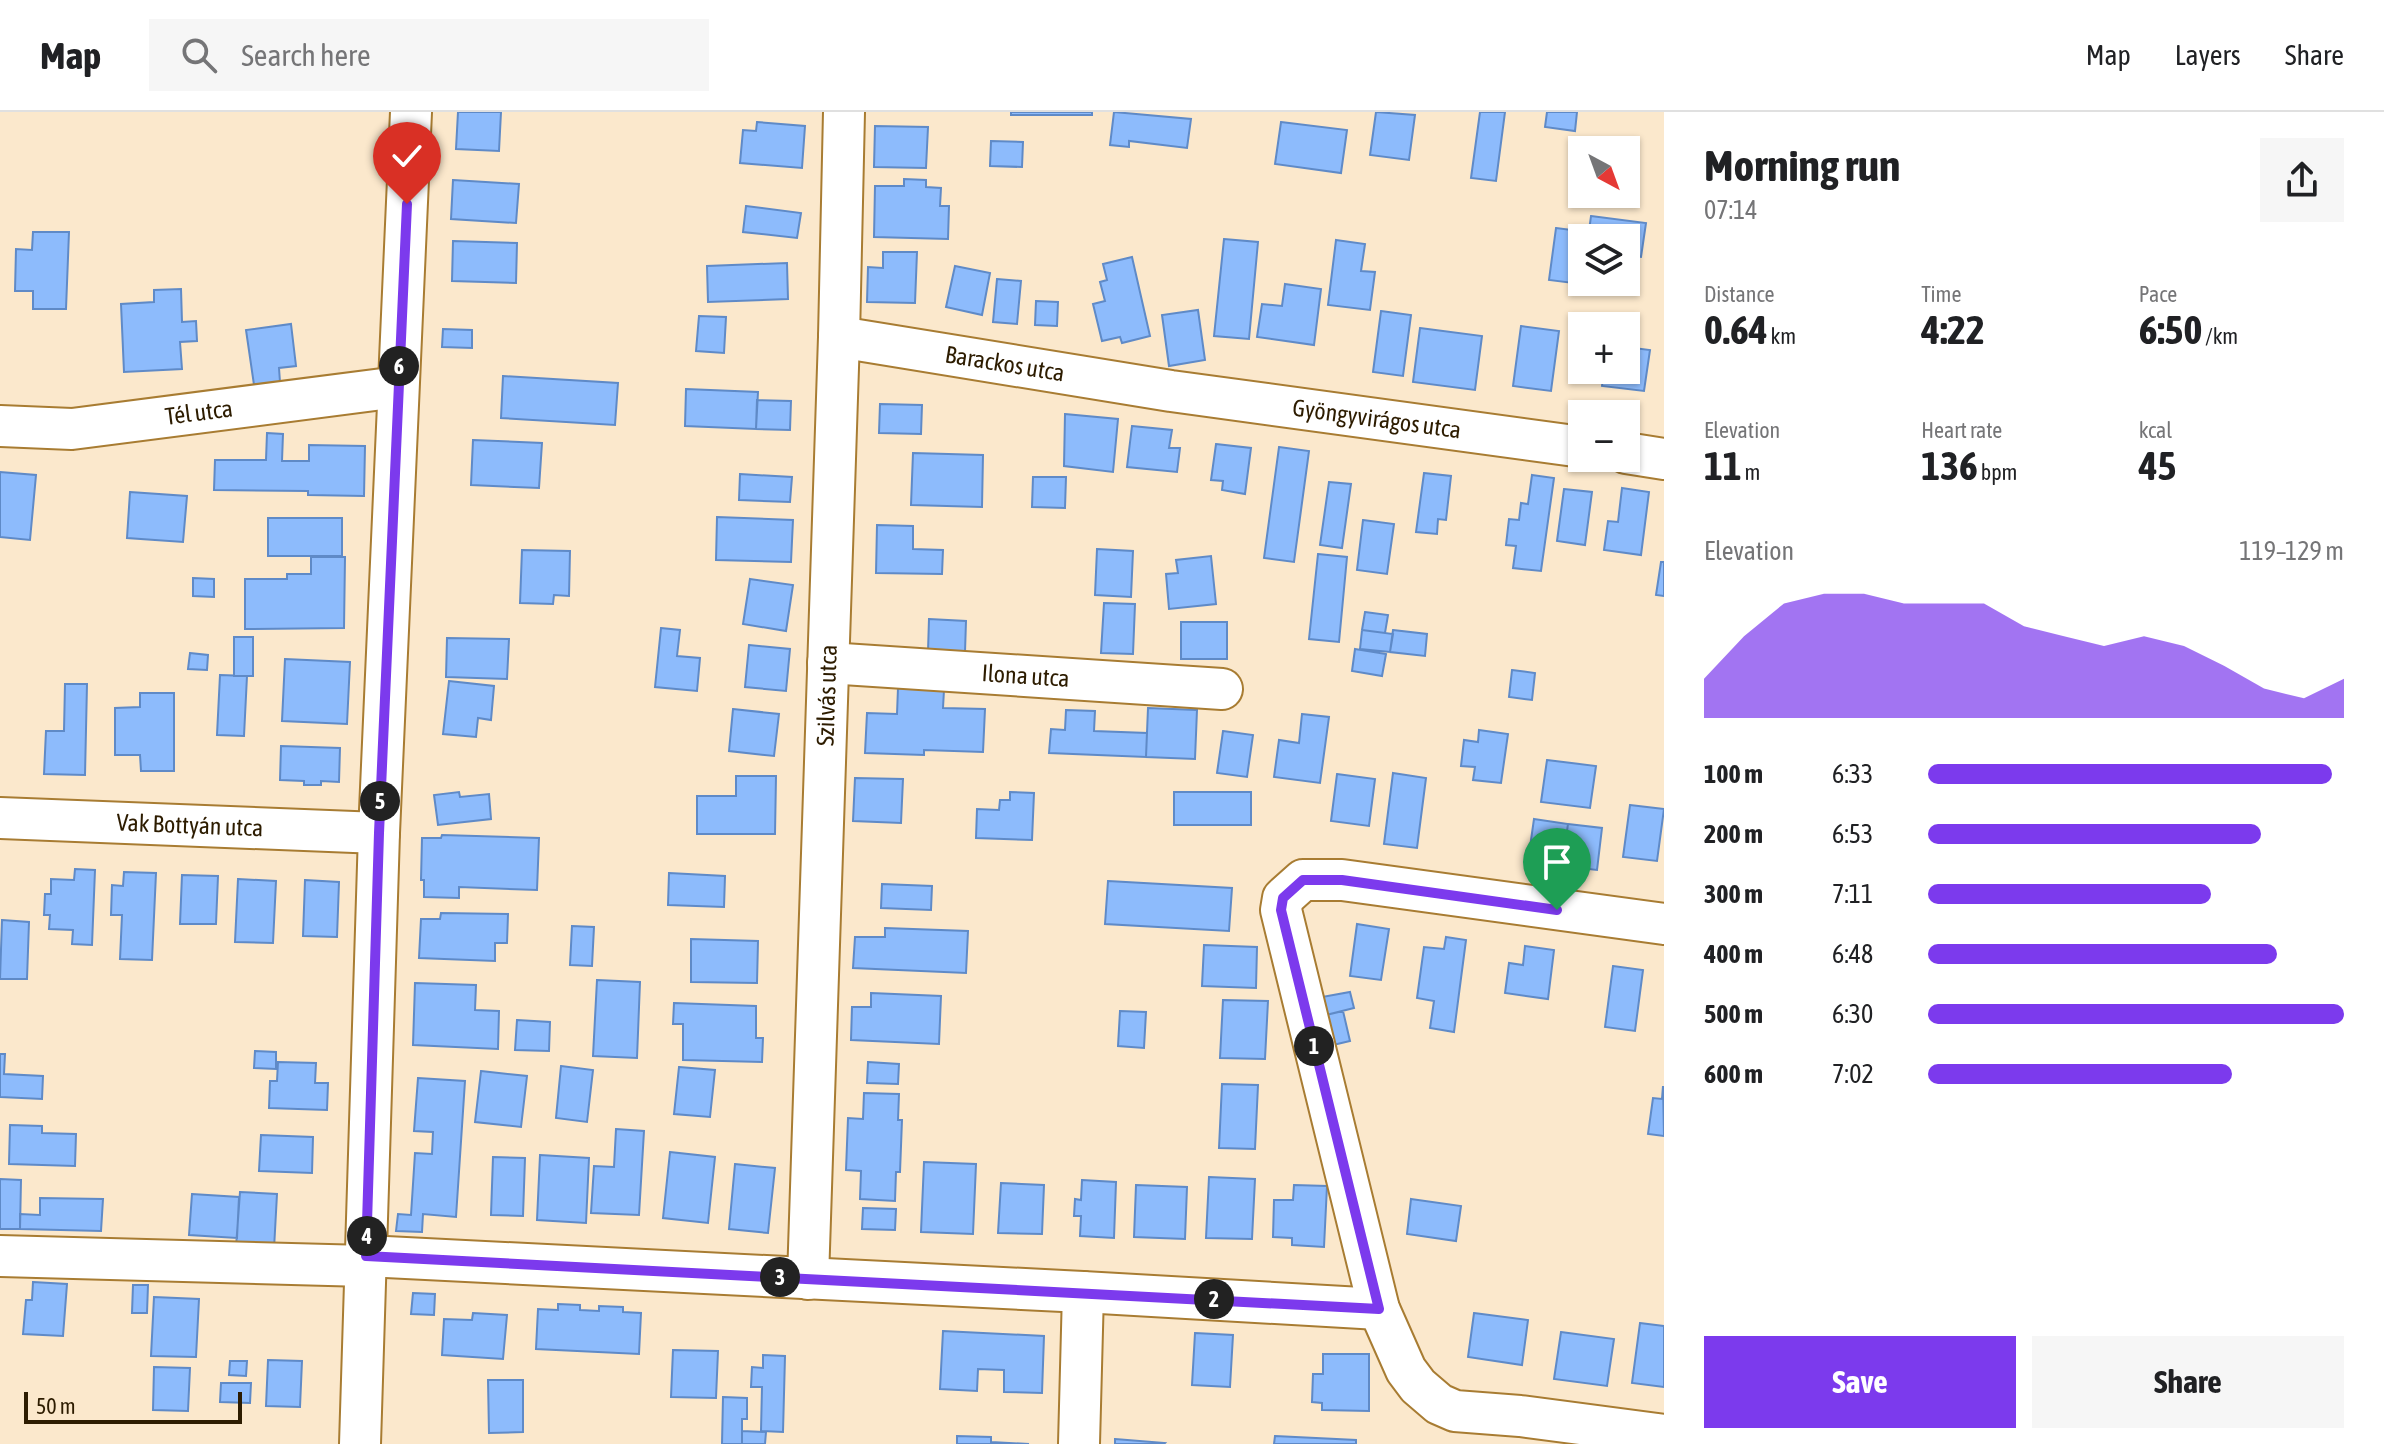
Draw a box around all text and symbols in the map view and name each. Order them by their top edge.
search box [149,19,709,91]
icon: search [177,33,221,77]
text: Map [40,34,101,77]
text: Search here [241,38,371,72]
text: Map [2086,39,2131,71]
text: Layers [2175,39,2241,71]
text: Share [2285,39,2344,71]
pin [373,122,441,204]
icon: check [385,134,429,178]
north arrow [1568,136,1640,208]
map controls [1568,136,1640,472]
button: share [2260,138,2344,222]
text: Morning run [1704,140,1900,190]
text: 07:14 [1704,195,1758,225]
button: layers [1568,224,1640,296]
text: Distance [1704,281,1775,307]
text: Time [1921,281,1961,307]
text: Pace [2139,281,2177,307]
text: 0.64 [1704,307,1768,352]
text: 4:22 [1921,307,1985,352]
text: 6:50 [2139,307,2202,352]
button: + [1568,312,1640,384]
text: km [1768,323,1796,349]
text: /km [2202,323,2238,349]
street label: Barackos utca [943,340,1067,386]
pin: 6 [379,346,419,386]
text: 6 [394,353,404,379]
street label: Tél utca [163,394,234,430]
street label: Gyöngyvirágos utca [1291,394,1463,443]
button: − [1568,400,1640,472]
text: Elevation [1704,417,1780,443]
text: Heart rate [1921,417,2002,443]
text: kcal [2139,417,2172,443]
text: 11 [1704,443,1742,488]
text: 136 [1921,443,1978,488]
text: 45 [2139,443,2176,488]
text: m [1742,459,1760,485]
text: bpm [1978,459,2017,485]
text: Elevation [1704,536,1794,566]
text: 119–129 m [2239,536,2344,566]
street label: Szilvás utca [812,644,842,746]
street label: Ilona utca [981,659,1070,692]
text: 100 m [1704,759,1763,789]
text: 6:33 [1832,759,1873,789]
pin: 5 [360,781,400,821]
text: 5 [375,788,385,814]
street label: Vak Bottyán utca [116,809,264,841]
text: 200 m [1704,819,1763,849]
text: 6:53 [1832,819,1873,849]
pin [1523,828,1591,910]
icon: arrive [1535,840,1579,884]
text: 300 m [1704,879,1763,909]
text: 7:11 [1832,879,1873,909]
text: 400 m [1704,939,1763,969]
text: 6:48 [1832,939,1873,969]
text: 500 m [1704,999,1763,1029]
text: 6:30 [1832,999,1873,1029]
pin: 1 [1294,1026,1334,1066]
text: 1 [1309,1033,1319,1059]
text: 600 m [1704,1059,1763,1089]
text: 7:02 [1832,1059,1874,1089]
pin: 4 [347,1216,387,1256]
text: 4 [362,1223,372,1249]
pin: 3 [760,1257,800,1297]
text: 3 [775,1264,785,1290]
pin: 2 [1194,1279,1234,1319]
text: 2 [1209,1286,1219,1312]
button: Save [1704,1336,2016,1428]
button: Share [2032,1336,2344,1428]
scale bar [24,1388,242,1424]
text: 50 m [36,1393,76,1419]

